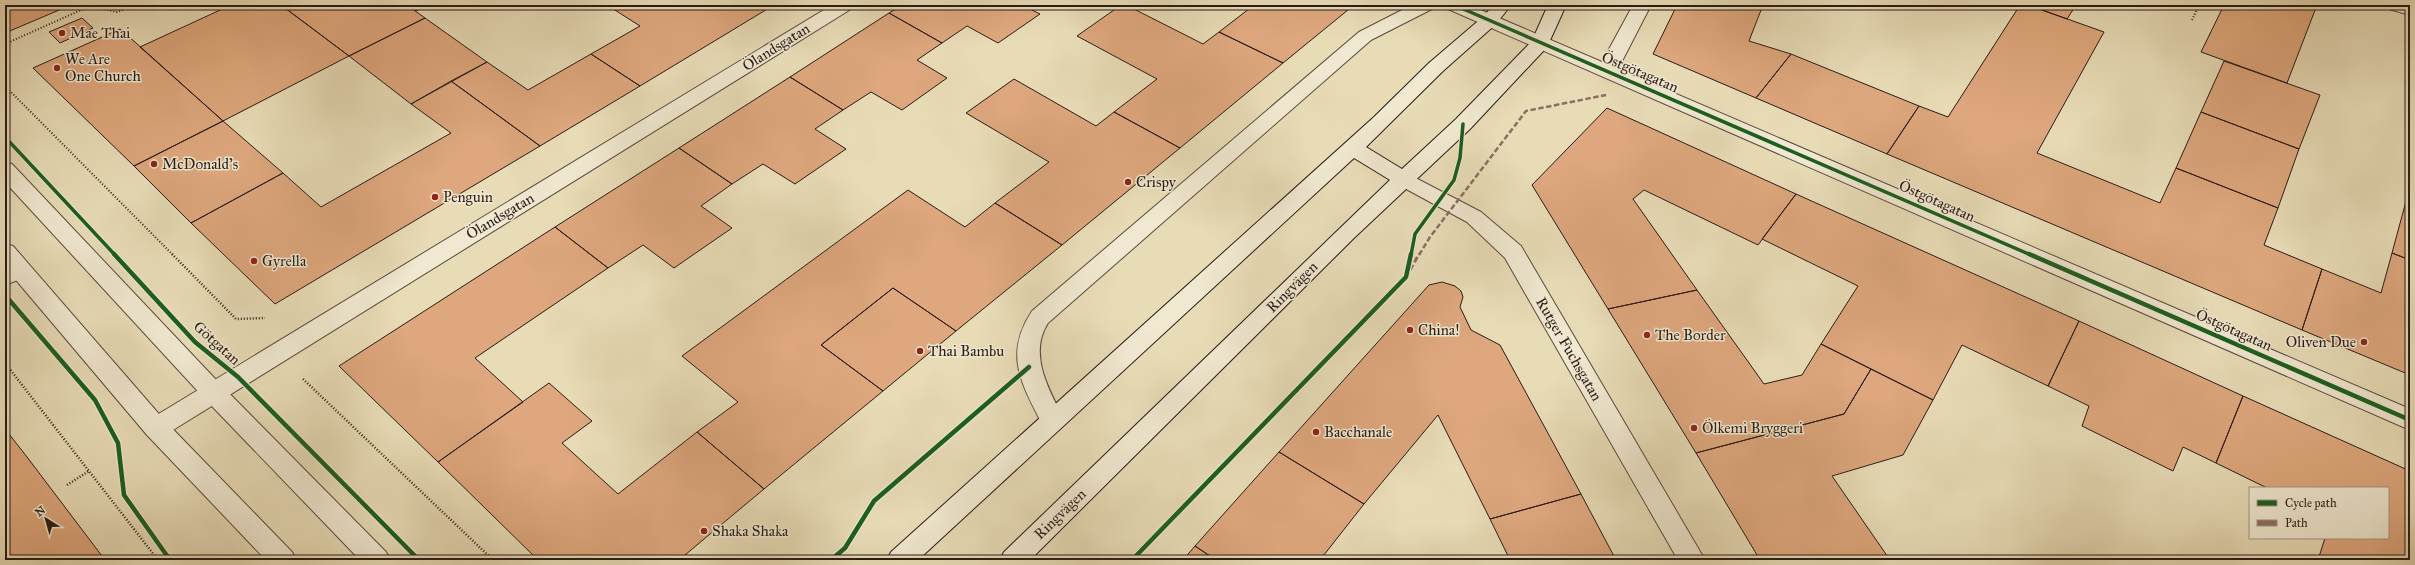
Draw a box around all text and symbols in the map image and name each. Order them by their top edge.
street label: Ölandsgatan [738,18,813,75]
place label: Mae Thai [70,24,130,42]
marker: Mae Thai [57,28,67,38]
street label: Östgötagatan [1599,47,1681,96]
place label: We Are One Church [65,50,141,85]
marker: We Are One Church [52,63,62,73]
place label: McDonald's [162,155,238,173]
marker: McDonald's [149,159,159,169]
place label: Crispy [1136,173,1177,191]
street label: Östgötagatan [1896,175,1978,226]
marker: Crispy [1123,177,1133,187]
place label: Penguin [443,188,493,206]
street label: Ölandsgatan [462,188,537,243]
marker: Penguin [430,192,440,202]
place label: Gyrella [262,252,307,270]
marker: Gyrella [249,256,259,266]
street label: Ringvägen [1263,258,1321,316]
street label: Rutger Fuchsgatan [1532,294,1606,404]
street label: Östgötagatan [2193,304,2275,355]
street label: Götgatan [190,317,244,369]
place label: China! [1418,321,1459,339]
marker: China! [1405,325,1415,335]
place label: The Border [1655,326,1726,344]
marker: The Border [1642,330,1652,340]
place label: Oliven Due [2286,333,2356,351]
marker: Oliven Due [2359,337,2369,347]
place label: Thai Bambu [928,342,1004,360]
marker: Thai Bambu [915,346,925,356]
place label: Ölkemi Bryggeri [1702,418,1803,437]
place label: Bacchanale [1324,423,1392,441]
marker: Ölkemi Bryggeri [1689,423,1699,433]
marker: Bacchanale [1311,427,1321,437]
street label: Ringvägen [1030,485,1090,543]
legend [2249,487,2389,539]
text: Cycle path [2285,496,2337,510]
north arrow [26,499,66,539]
text: N [33,503,48,519]
text: Path [2285,516,2308,530]
place label: Shaka Shaka [712,522,789,540]
marker: Shaka Shaka [699,526,709,536]

